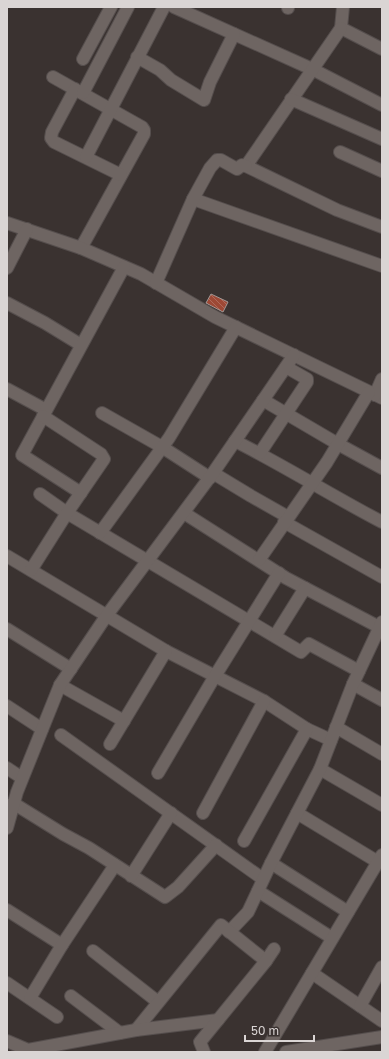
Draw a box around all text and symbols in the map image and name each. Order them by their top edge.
scale bar [245,1017,314,1043]
text: 50 m [251,1023,279,1038]

